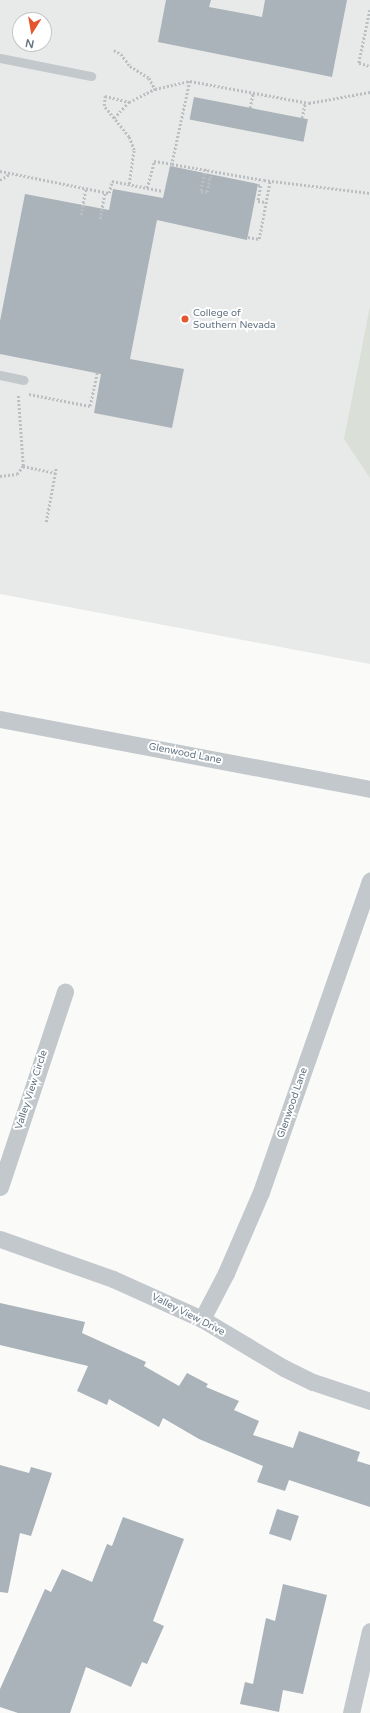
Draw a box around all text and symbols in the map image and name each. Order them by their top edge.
north arrow [12,12,52,52]
text: N [24,36,35,51]
place label: College of Southern Nevada [193,307,276,330]
marker: College of Southern Nevada [180,314,190,324]
street label: Glenwood Lane [148,741,222,767]
street label: Valley View Circle [14,1049,50,1131]
street label: Glenwood Lane [275,1066,311,1140]
street label: Valley View Drive [149,1291,227,1339]

